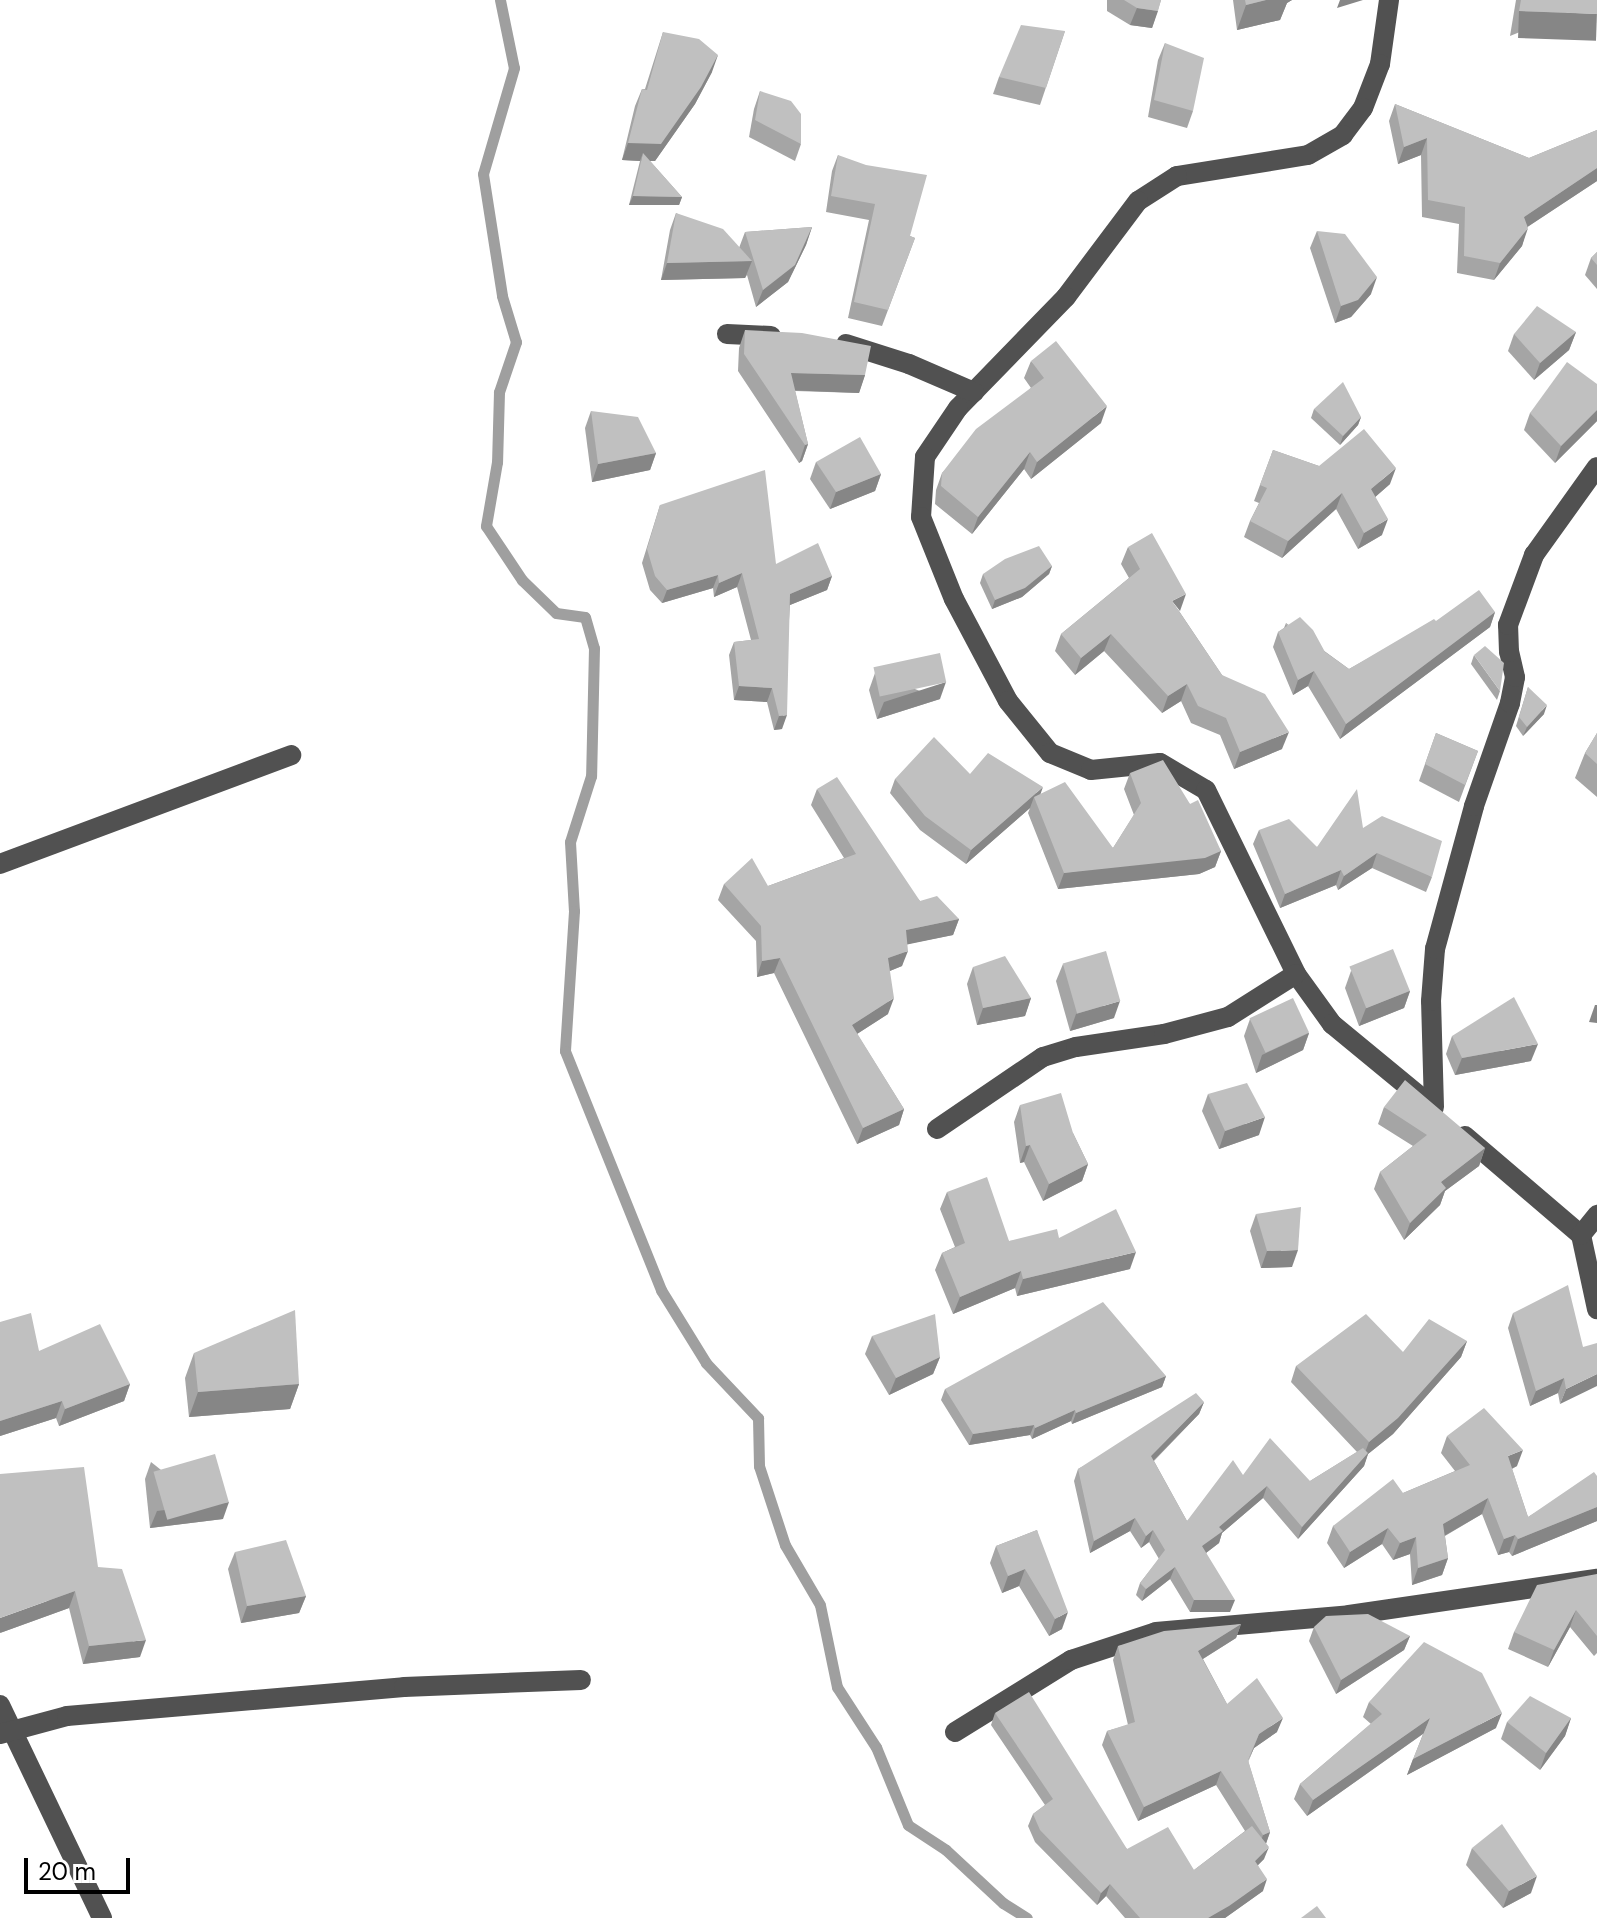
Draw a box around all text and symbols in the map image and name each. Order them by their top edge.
scale bar [28,1842,134,1892]
text: 20 m [38,1856,96,1887]

